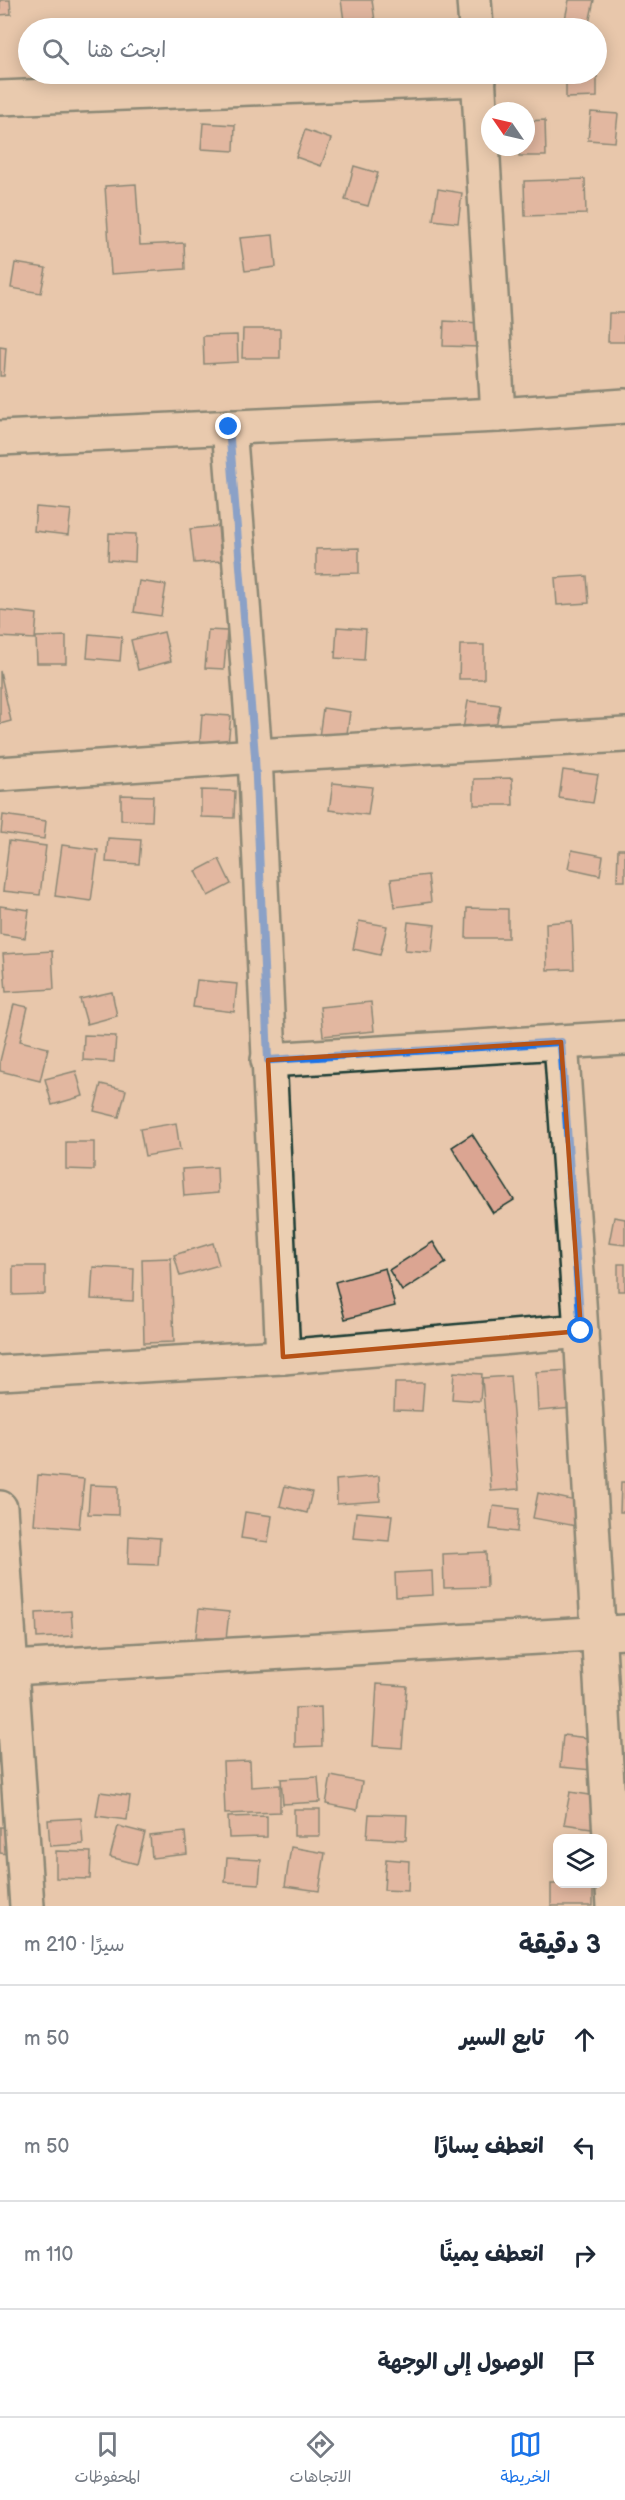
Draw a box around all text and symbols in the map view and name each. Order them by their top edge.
search box [18,18,607,84]
icon: search [39,35,72,68]
text: ابحث هنا [87,37,167,64]
north arrow [481,102,535,156]
route end [215,413,241,439]
route start [567,1317,593,1343]
map controls [553,1834,607,1888]
button: layers [553,1834,607,1888]
text: 3 دقيقة [519,1930,601,1961]
text: سيرًا · 210 m [24,1933,125,1957]
icon: ahead [568,2023,601,2056]
text: تابع السير [460,2025,544,2052]
text: 50 m [24,2027,69,2051]
icon: left [568,2131,601,2164]
text: انعطف يسارًا [434,2133,544,2160]
text: 50 m [24,2135,69,2159]
icon: right [568,2239,601,2272]
text: انعطف يمينًا [440,2241,544,2268]
text: 110 m [24,2243,73,2267]
icon: arrive [568,2347,601,2380]
text: الوصول إلى الوجهة [377,2349,544,2376]
tab: المحفوظات [75,2428,140,2491]
tab: الاتجاهات [290,2428,351,2491]
tab: الخريطة [501,2428,550,2491]

